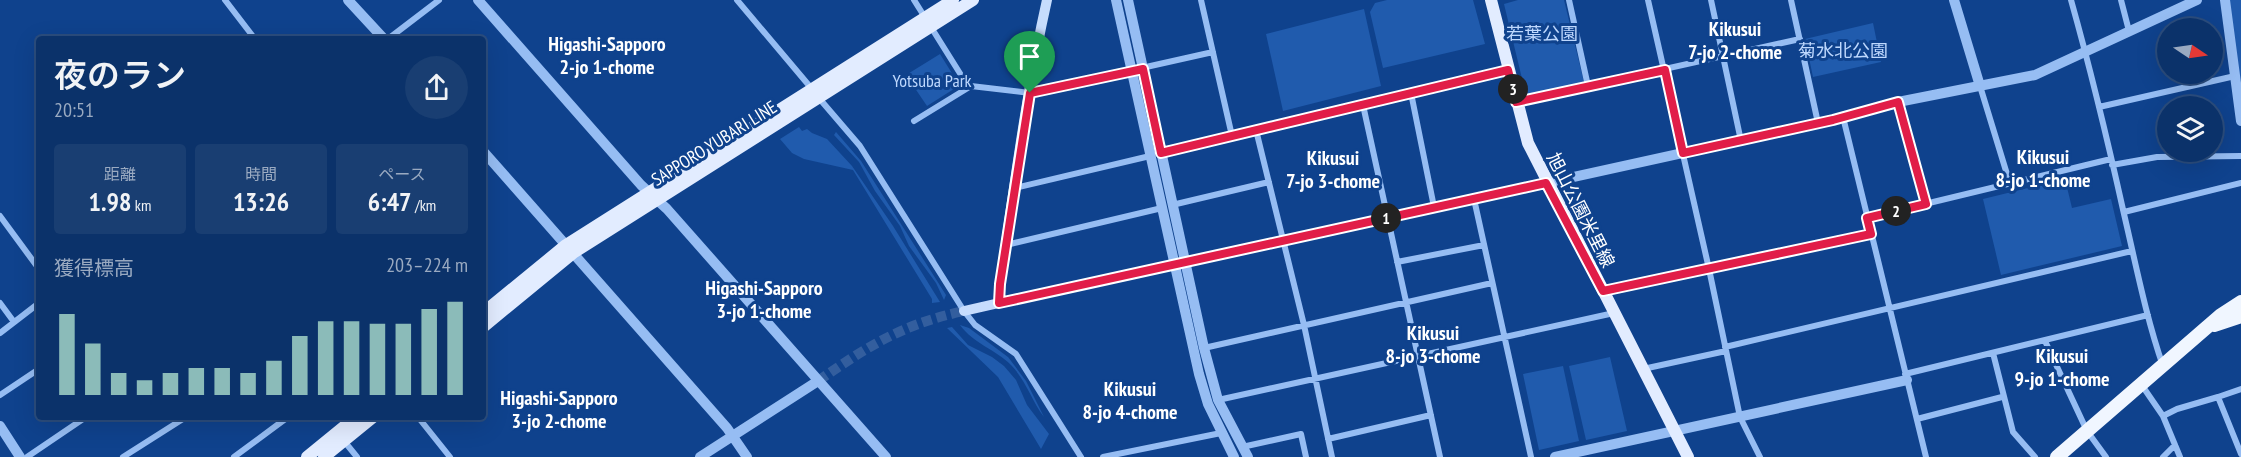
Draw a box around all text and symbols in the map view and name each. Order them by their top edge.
district label: Kikusui 7-jo 2-chome [1688,16,1782,65]
north arrow [2157,18,2223,84]
map controls [2157,18,2223,162]
park label: 若葉公園 [1506,22,1578,45]
district label: Higashi-Sapporo 2-jo 1-chome [548,31,666,80]
pin [1004,31,1055,93]
park label: 菊水北公園 [1798,39,1888,62]
icon: arrive [1013,40,1046,73]
text: 夜のラン [54,53,186,96]
button: share [405,56,468,119]
park label: Yotsuba Park [892,69,972,92]
pin: 3 [1498,74,1528,104]
text: 3 [1509,79,1517,99]
street label: SAPPORO YUBARI LINE [647,95,781,191]
button: layers [2157,96,2223,162]
text: 20:51 [54,97,94,123]
district label: Kikusui 8-jo 1-chome [1995,144,2091,193]
district label: Kikusui 7-jo 3-chome [1286,145,1380,194]
street label: 旭山公園米里線 [1542,149,1620,271]
text: 距離 [104,164,136,184]
text: 時間 [245,164,277,184]
text: ペース [378,164,426,184]
text: 1.98 [89,185,131,218]
text: 13:26 [233,185,289,218]
text: 6:47 [368,185,412,218]
text: km [131,195,151,215]
text: /km [412,195,436,215]
pin: 2 [1881,196,1911,226]
text: 2 [1892,201,1900,221]
pin: 1 [1371,203,1401,233]
text: 1 [1382,208,1390,228]
text: 203–224 m [386,252,468,278]
text: 獲得標高 [54,255,134,281]
district label: Higashi-Sapporo 3-jo 1-chome [705,275,823,324]
district label: Kikusui 8-jo 3-chome [1385,320,1481,369]
district label: Kikusui 9-jo 1-chome [2014,343,2110,392]
district label: Kikusui 8-jo 4-chome [1082,376,1178,425]
district label: Higashi-Sapporo 3-jo 2-chome [500,385,618,434]

